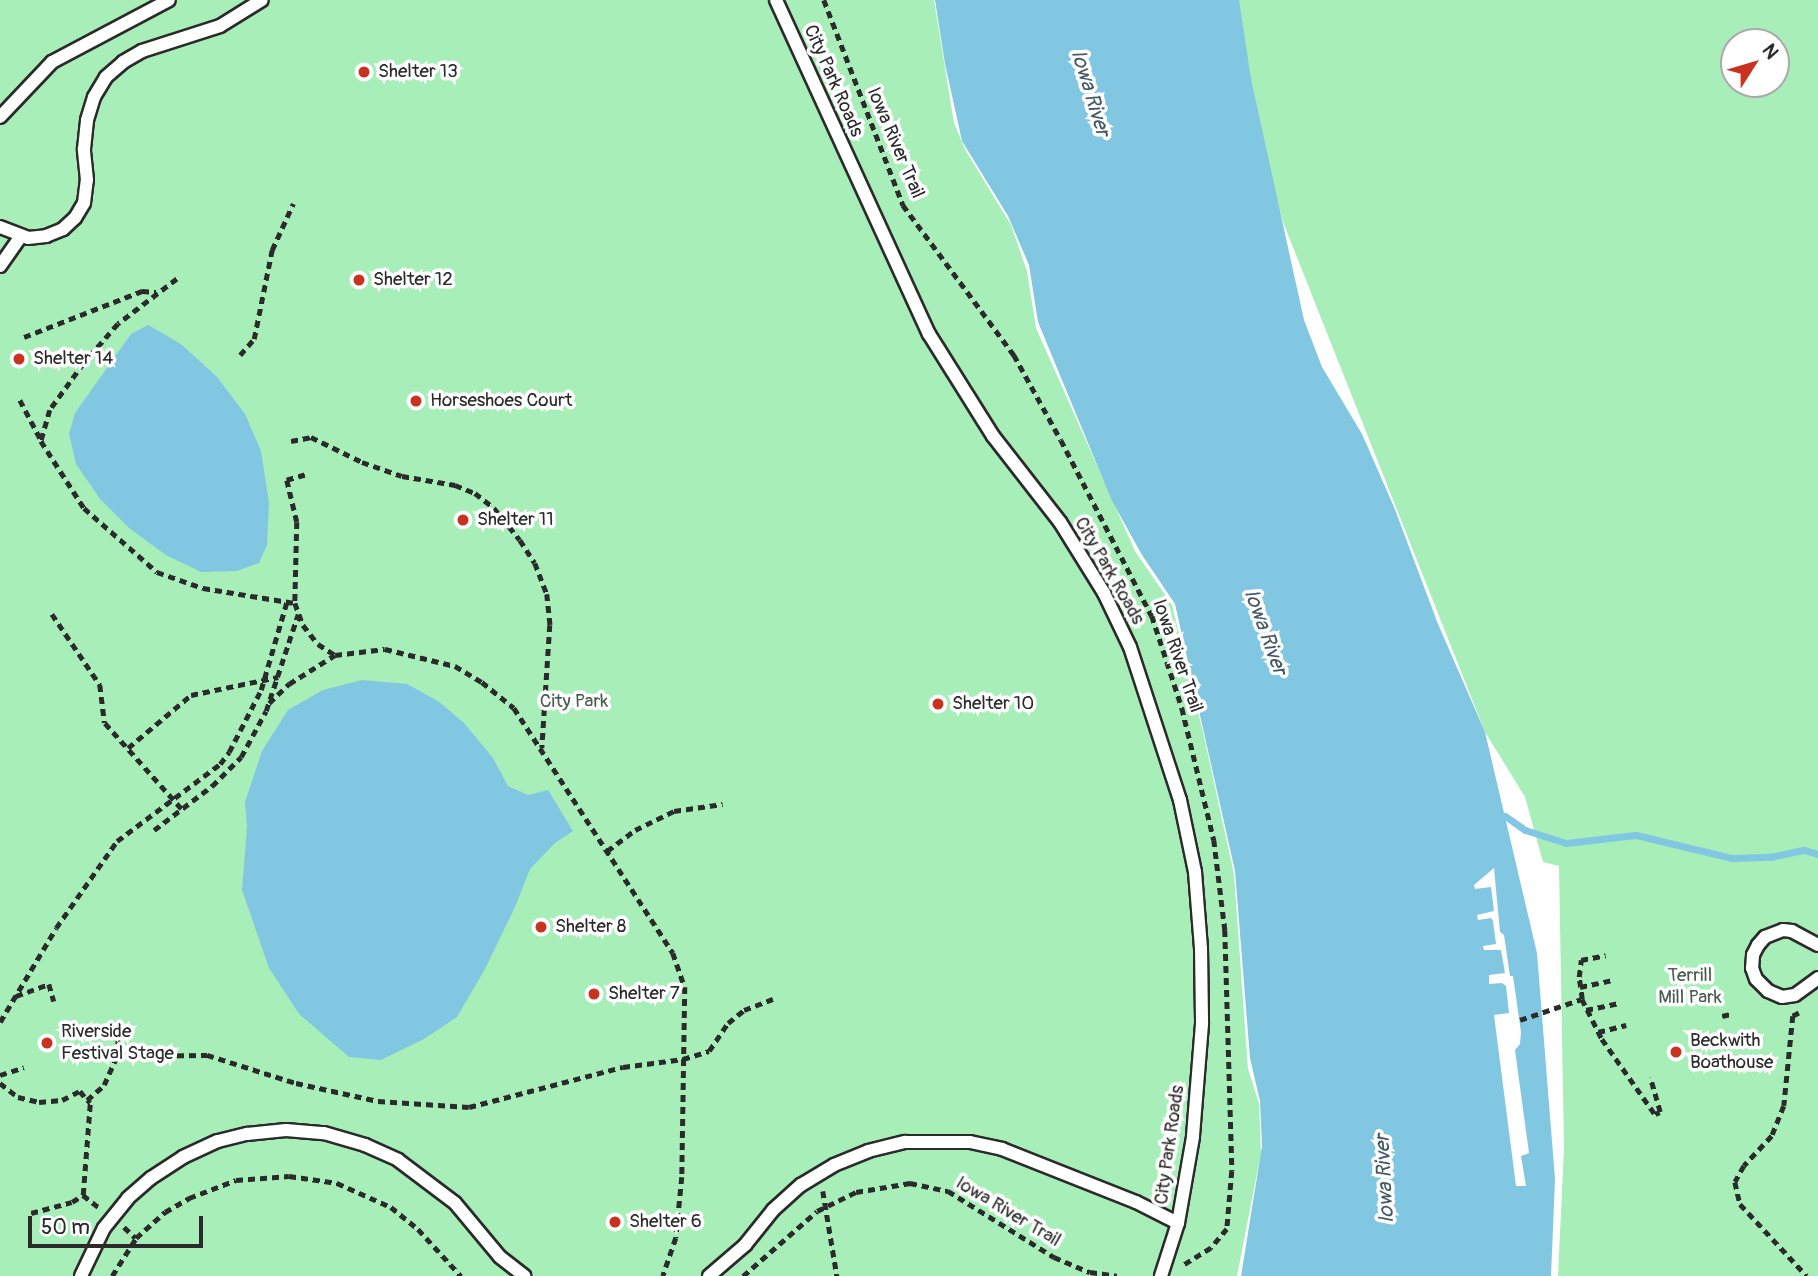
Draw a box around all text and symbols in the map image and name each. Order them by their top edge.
street label: City Park Roads [798,21,868,141]
north arrow [1720,28,1790,98]
text: N [1757,39,1784,64]
water label: Iowa River [1065,47,1115,139]
place label: Shelter 13 [378,61,458,83]
marker: Shelter 13 [356,64,372,80]
street label: Iowa River Trail [861,84,929,202]
place label: Shelter 12 [373,269,453,291]
marker: Shelter 12 [351,272,367,288]
place label: Shelter 14 [33,348,113,370]
marker: Shelter 14 [11,351,27,367]
place label: Horseshoes Court [430,390,572,412]
marker: Horseshoes Court [408,393,424,409]
place label: Shelter 11 [477,509,554,531]
marker: Shelter 11 [455,512,471,528]
street label: City Park Roads [1069,513,1149,629]
water label: Iowa River [1238,586,1292,678]
street label: Iowa River Trail [1147,596,1207,716]
park label: City Park [540,691,608,713]
place label: Shelter 10 [952,693,1034,715]
marker: Shelter 10 [930,696,946,712]
place label: Shelter 8 [555,916,626,938]
marker: Shelter 8 [533,919,549,935]
park label: Terrill Mill Park [1658,965,1722,1009]
place label: Shelter 7 [608,983,680,1005]
marker: Shelter 7 [586,986,602,1002]
place label: Riverside Festival Stage [61,1021,174,1065]
place label: Beckwith Boathouse [1690,1030,1773,1074]
marker: Riverside Festival Stage [39,1035,55,1051]
marker: Beckwith Boathouse [1668,1044,1684,1060]
street label: City Park Roads [1150,1084,1190,1206]
water label: Iowa River [1370,1134,1400,1224]
street label: Iowa River Trail [951,1172,1065,1252]
scale bar [32,1202,206,1246]
place label: Shelter 6 [629,1211,702,1233]
text: 50 m [41,1214,90,1241]
marker: Shelter 6 [607,1214,623,1230]

